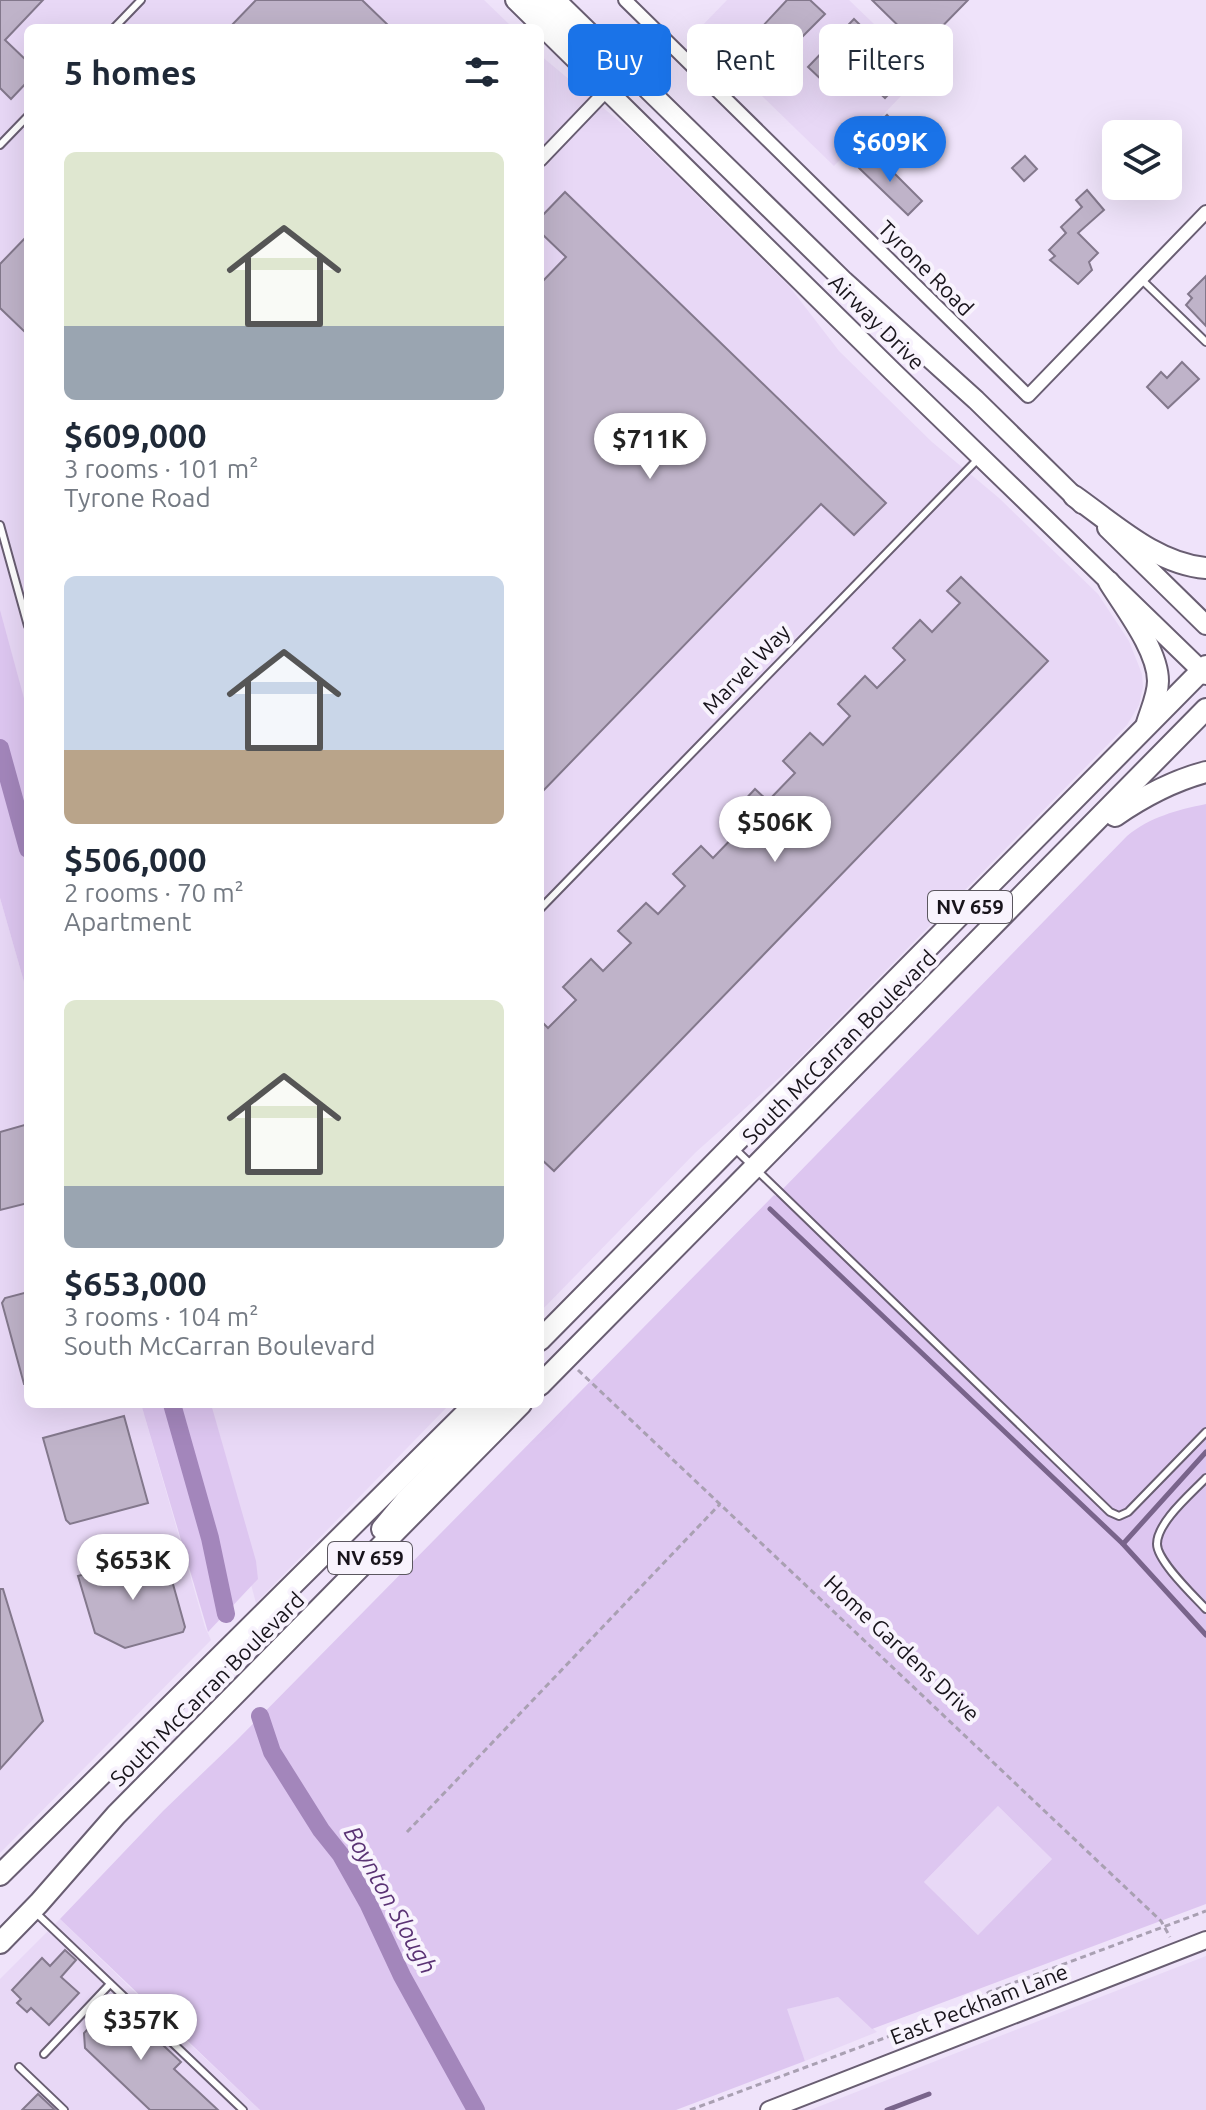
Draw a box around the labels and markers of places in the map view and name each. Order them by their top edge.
pin: $609K [834,116,946,184]
pin: $711K [594,413,706,481]
pin: $506K [719,796,831,864]
pin: $653K [77,1534,189,1602]
pin: $357K [85,1994,197,2062]

